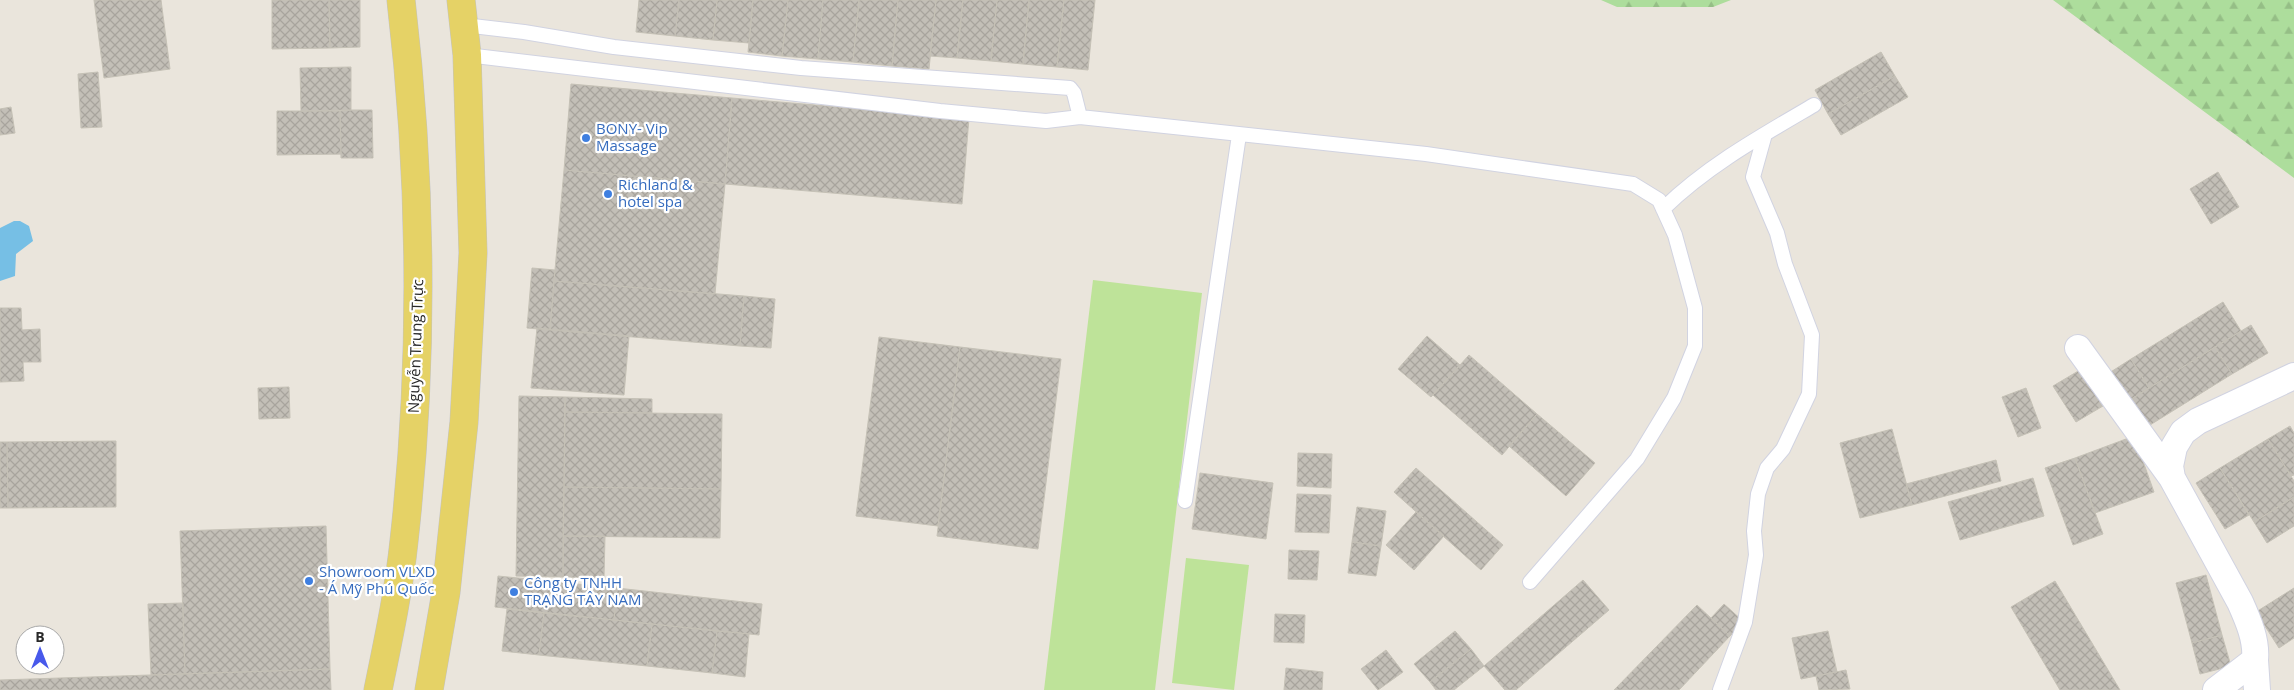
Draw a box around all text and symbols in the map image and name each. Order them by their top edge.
place label: BONY- Vip Massage [596,118,668,155]
marker: BONY- Vip Massage [580,132,592,144]
place label: Richland & hotel spa [618,174,693,211]
marker: Richland & hotel spa [602,188,614,200]
street label: Nguyễn Trung Trực [403,279,427,413]
place label: Showroom VLXD - Á Mỹ Phú Quốc [319,561,435,598]
place label: Công ty TNHH TRẠNG TÂY NAM [524,572,641,609]
marker: Showroom VLXD - Á Mỹ Phú Quốc [303,575,315,587]
marker: Công ty TNHH TRẠNG TÂY NAM [508,586,520,598]
north arrow [15,625,65,675]
text: B [35,627,45,646]

